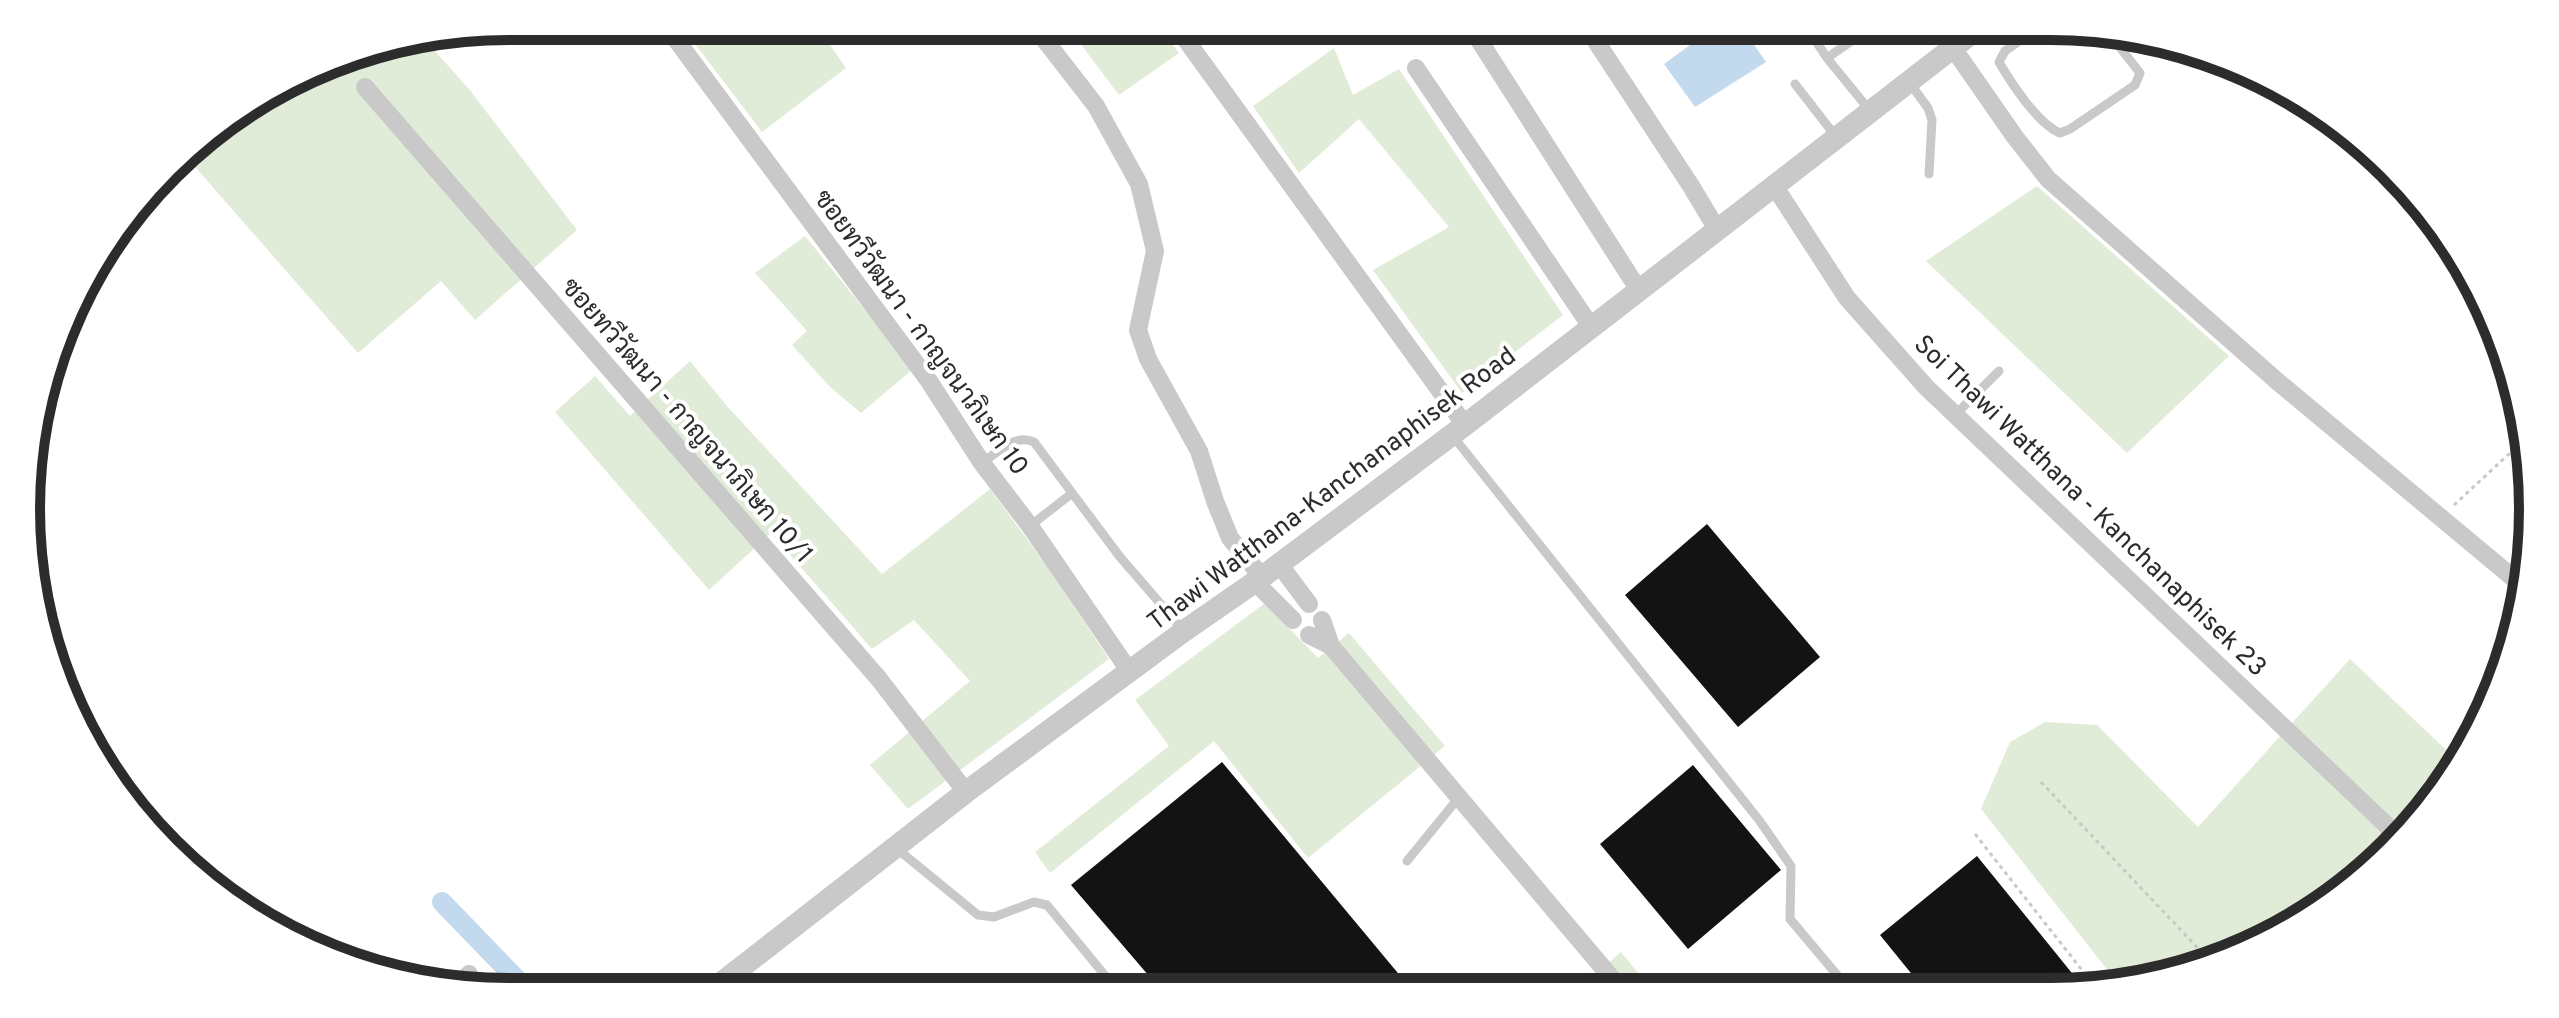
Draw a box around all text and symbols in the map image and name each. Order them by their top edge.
street label: ซอยทวีวัฒนา - กาญจนาภิเษก 10 [805,183,1036,483]
street label: ซอยทวีวัฒนา - กาญจนาภิเษก 10/1 [553,271,821,571]
street label: Soi Thawi Watthana - Kanchanaphisek 23 [1906,329,2273,685]
street label: Thawi Watthana-Kanchanaphisek Road [1142,341,1523,639]

